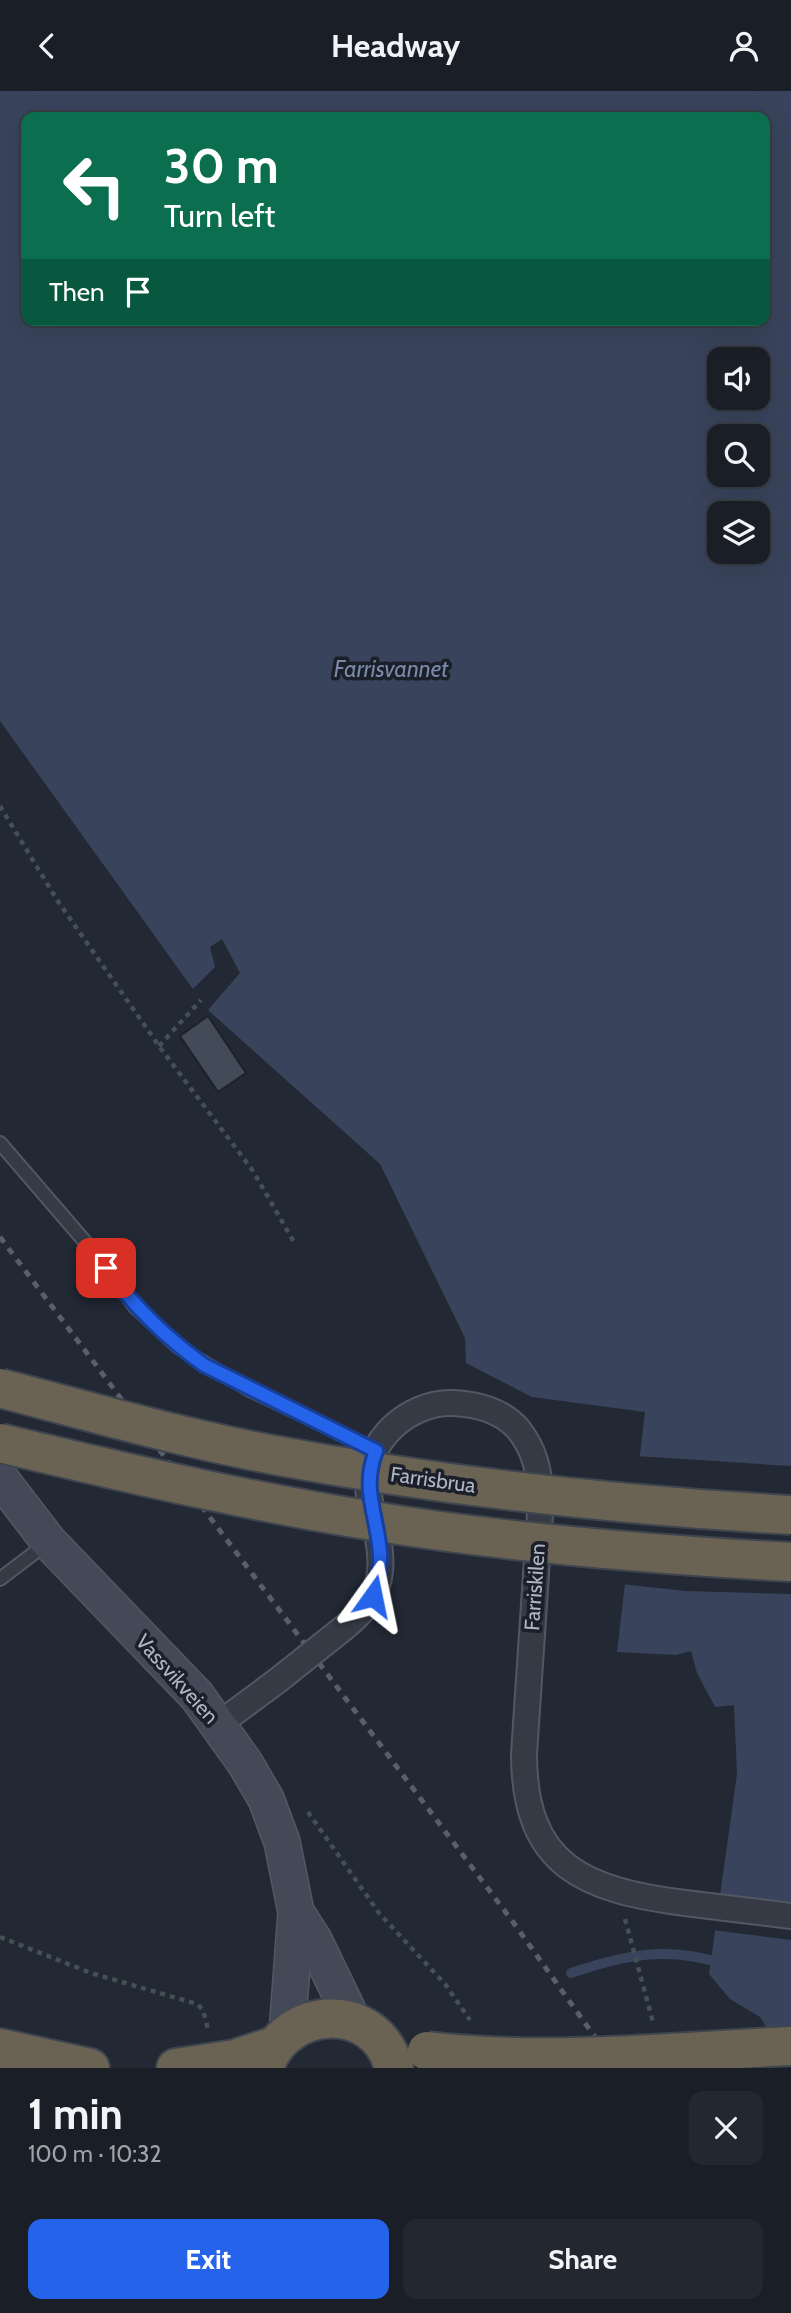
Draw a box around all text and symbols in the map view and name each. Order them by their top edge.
text: Headway [331,26,460,65]
icon: back [28,27,66,65]
icon: person [725,27,763,65]
text: 30 m [164,136,279,195]
icon: left [49,140,140,231]
text: Turn left [164,196,275,235]
icon: arrive [119,273,157,311]
text: Then [49,276,105,308]
map controls [707,347,770,564]
button: sound [707,347,770,410]
button: search [707,424,770,487]
button: layers [707,501,770,564]
water label: Farrisvannet [334,655,449,683]
pin [76,1238,136,1298]
icon: arrive [87,1249,125,1287]
street label: Farrisbrua [389,1461,477,1498]
street label: Farriskilen [519,1542,550,1631]
position arrow [336,1559,410,1633]
street label: Vassvikveien [131,1629,224,1728]
text: 1 min [28,2088,123,2140]
button: close [689,2091,763,2165]
text: 100 m · 10:32 [28,2140,162,2168]
button: Exit [28,2219,389,2299]
button: Share [403,2219,763,2299]

